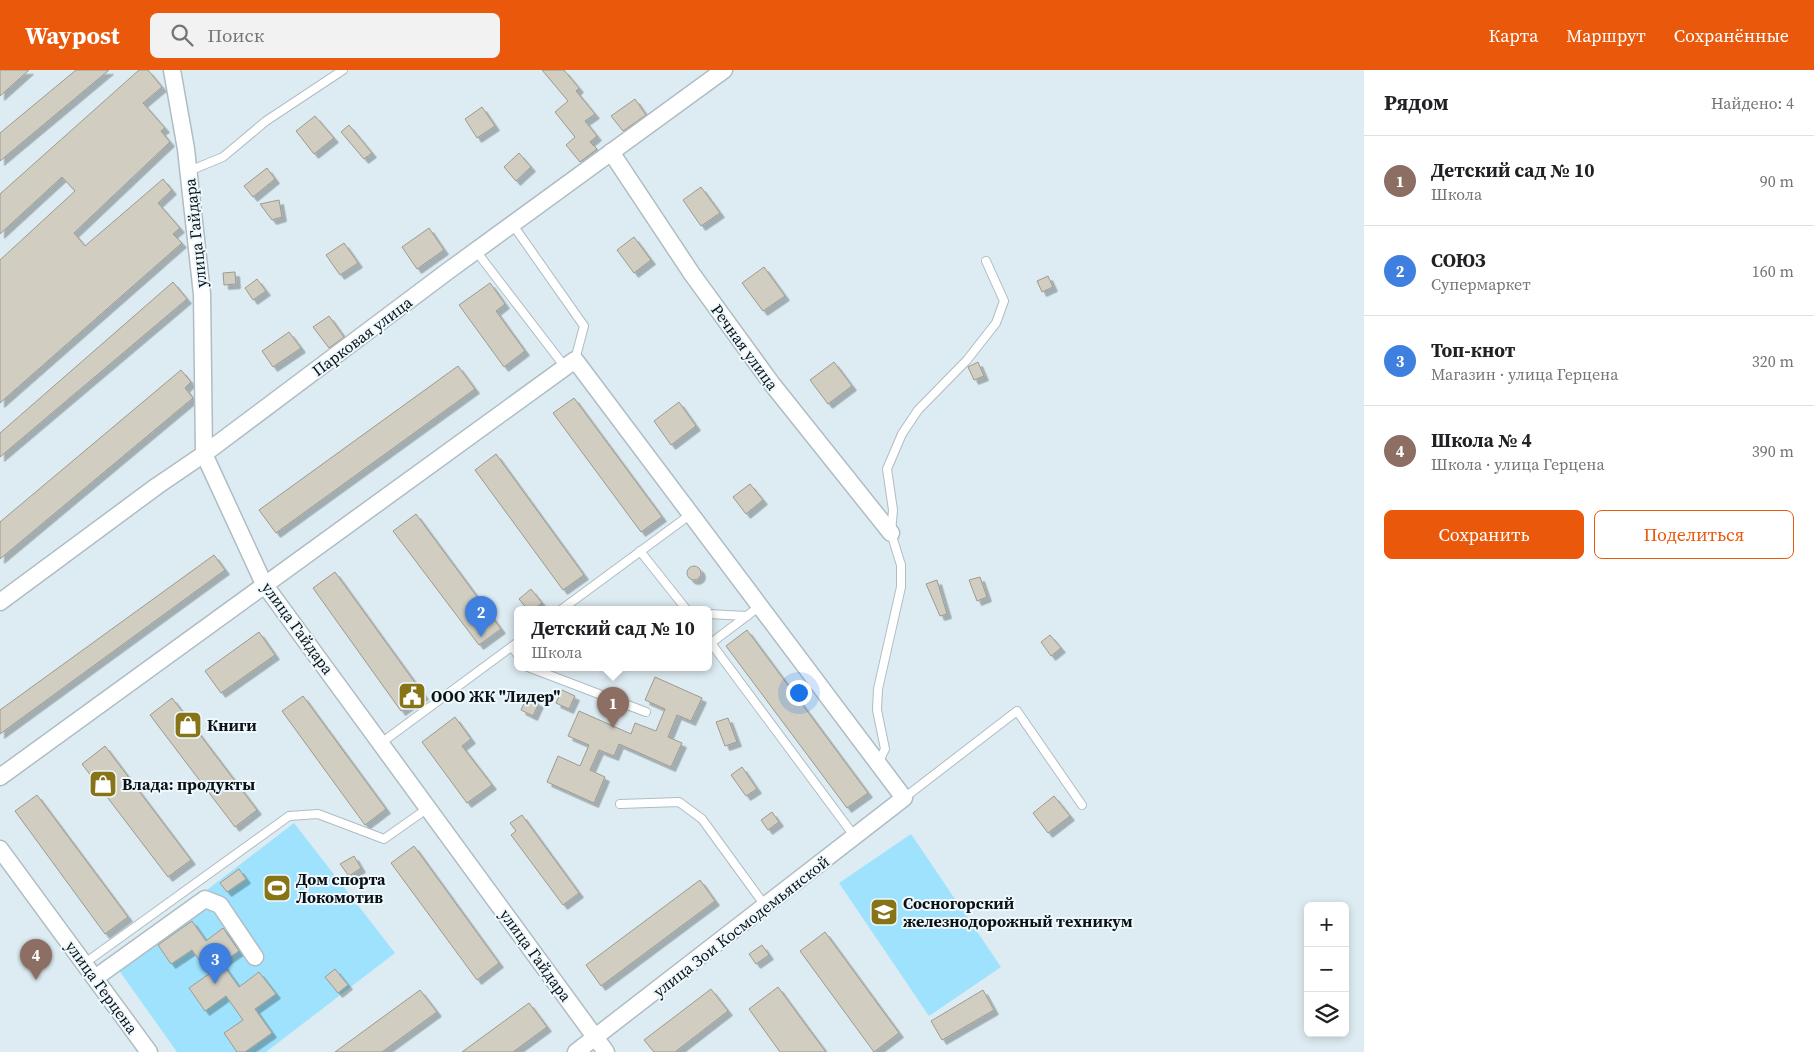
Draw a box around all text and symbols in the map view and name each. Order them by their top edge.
search box [150,13,500,58]
text: Waypost [25,19,120,52]
icon: search [168,21,196,49]
text: Поиск [208,22,264,48]
text: Карта [1489,23,1538,48]
text: Маршрут [1566,23,1646,48]
text: Сохранённые [1674,23,1789,48]
text: Рядом [1384,88,1449,117]
text: Найдено: 4 [1711,92,1794,114]
text: Детский сад № 10 [1431,157,1595,183]
text: 1 [1396,170,1404,192]
text: 90 m [1760,170,1794,192]
street label: улица Гайдара [178,176,212,289]
text: Школа [1431,183,1482,205]
text: СОЮЗ [1431,247,1486,273]
text: 2 [1396,260,1404,282]
text: 160 m [1752,260,1794,282]
text: Супермаркет [1431,273,1531,295]
street label: Парковая улица [307,291,417,381]
street label: Речная улица [706,299,784,395]
text: Топ-кнот [1431,337,1515,363]
text: 3 [1396,350,1404,372]
text: 320 m [1752,350,1794,372]
text: Магазин · улица Герцена [1431,363,1618,385]
text: Школа № 4 [1431,427,1532,453]
text: 4 [1396,440,1404,462]
text: 390 m [1752,440,1794,462]
text: Школа · улица Герцена [1431,453,1605,475]
button: Сохранить [1384,510,1584,559]
button: Поделиться [1594,510,1794,559]
street label: улица Гайдара [257,577,340,680]
pin: 2 [465,596,497,637]
popup [514,606,712,671]
text: Детский сад № 10 [531,615,695,641]
text: Школа [531,641,582,663]
your location [786,680,812,706]
public building icon: ООО ЖК "Лидер" [397,681,427,711]
place label: ООО ЖК "Лидер" [431,685,560,707]
pin: 1 [597,687,629,728]
shop icon: Книги [173,710,203,740]
place label: Книги [207,714,257,736]
shop icon: Влада: продукты [88,769,118,799]
place label: Влада: продукты [122,773,255,795]
street label: улица Зои Космодемьянской [648,850,834,1002]
place label: Дом спорта Локомотив [296,868,386,908]
sports icon: Дом спорта Локомотив [262,873,292,903]
place label: Сосногорский железнодорожный техникум [903,892,1133,932]
school or university icon: Сосногорский железнодорожный техникум [869,897,899,927]
map controls [1304,902,1349,1037]
button: + [1304,902,1349,947]
street label: улица Гайдара [495,904,578,1007]
street label: улица Герцена [61,936,144,1039]
pin: 4 [20,939,52,980]
pin: 3 [199,943,231,984]
button: − [1304,947,1349,992]
button: layers [1304,992,1349,1037]

